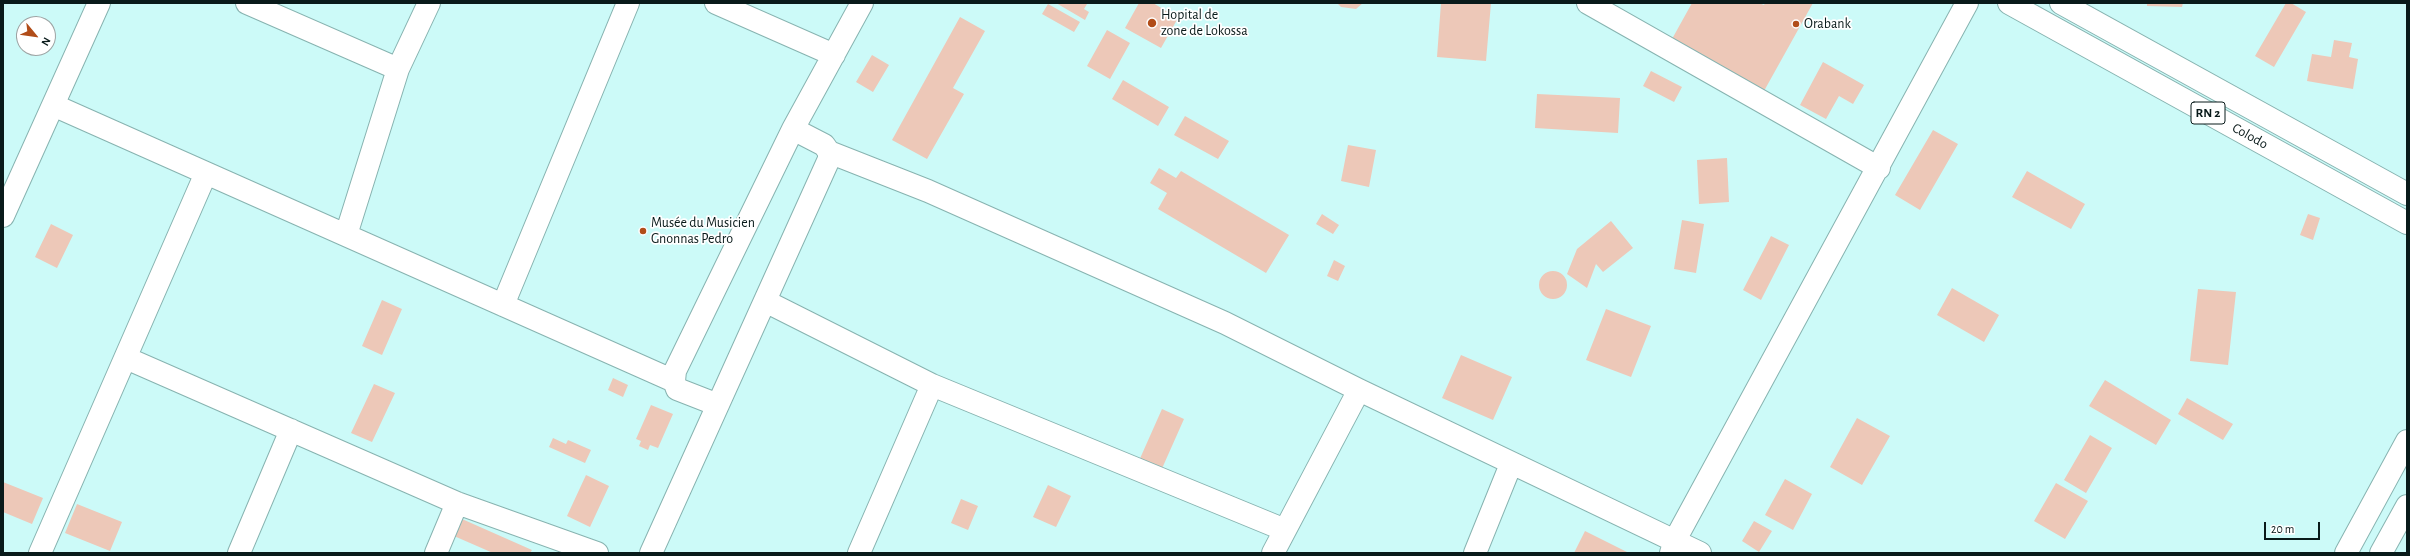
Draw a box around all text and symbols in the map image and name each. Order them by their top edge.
place label: Hopital de zone de Lokossa [1161,7,1248,40]
north arrow [16,16,56,56]
place label: Orabank [1804,16,1851,32]
marker: Hopital de zone de Lokossa [1146,17,1158,29]
marker: Orabank [1791,19,1801,29]
text: N [39,36,53,48]
road number: RN 2 [2191,102,2225,124]
street label: Colodo [2229,119,2271,153]
place label: Musée du Musicien Gnonnas Pedro [651,215,755,248]
marker: Musée du Musicien Gnonnas Pedro [638,226,648,236]
scale bar [2266,514,2322,540]
text: 20 m [2271,523,2294,535]

